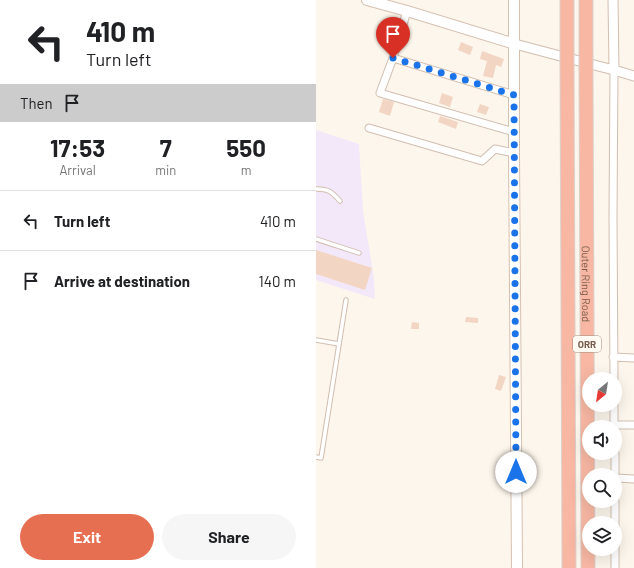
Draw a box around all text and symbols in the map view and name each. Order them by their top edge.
text: 410 m [86,14,155,48]
icon: left [20,16,72,68]
pin [376,17,410,58]
icon: arrive [382,23,404,45]
text: Turn left [86,48,152,70]
icon: arrive [61,92,83,114]
text: Then [20,94,53,112]
text: 17:53 [50,133,105,162]
text: 7 [160,133,172,162]
text: 550 [226,133,266,162]
text: Arrival [59,162,96,178]
text: min [155,162,176,178]
text: m [241,162,252,178]
icon: left [20,210,42,232]
text: Turn left [54,212,110,230]
text: 410 m [260,212,296,230]
street label: Outer Ring Road [580,246,594,322]
icon: arrive [20,270,42,292]
text: Arrive at destination [54,272,190,290]
text: 140 m [259,272,296,290]
road number: ORR [573,336,601,352]
north arrow [582,372,622,412]
map controls [582,372,622,556]
button: sound [582,420,622,460]
position arrow [495,451,537,493]
button: search [582,468,622,508]
button: Exit [20,514,154,560]
button: Share [162,514,296,560]
button: layers [582,516,622,556]

